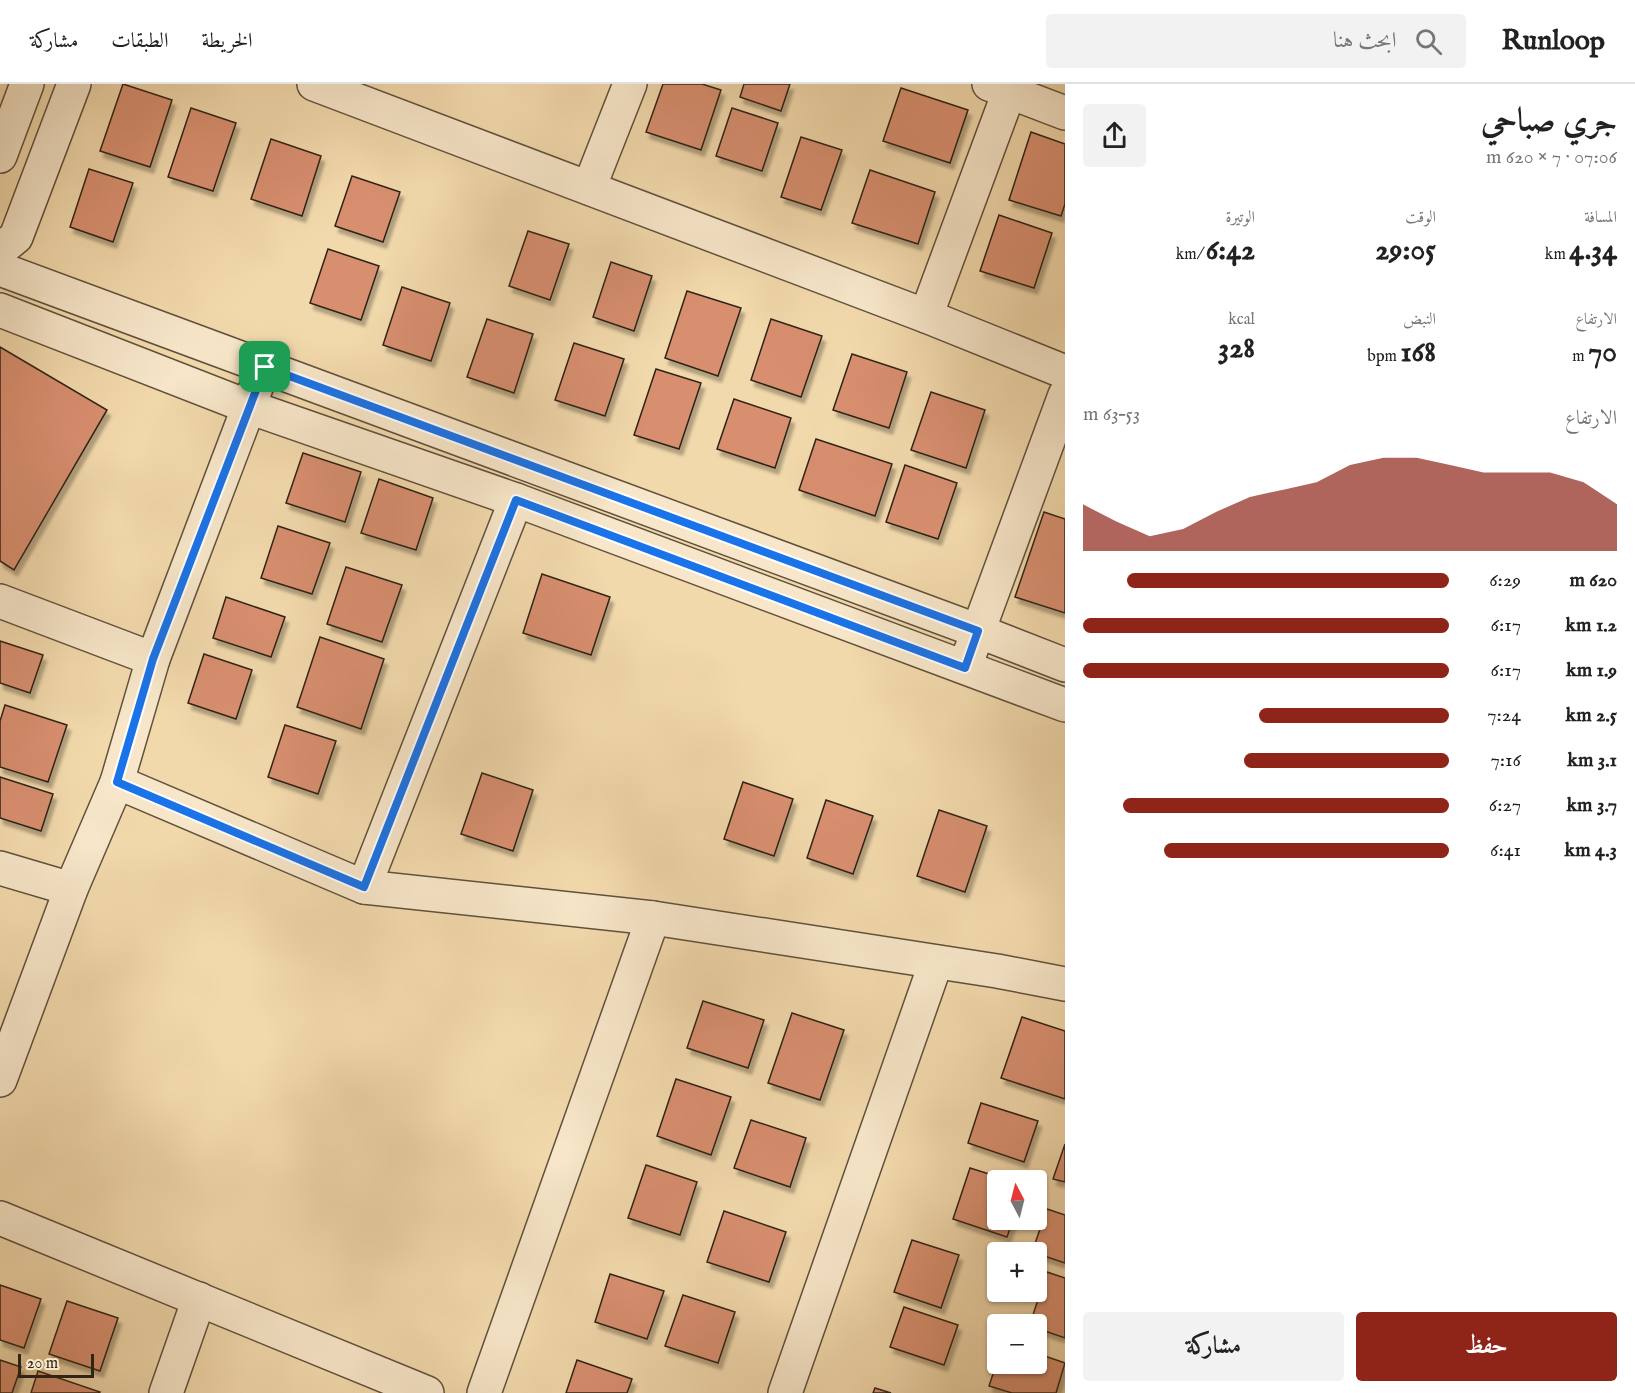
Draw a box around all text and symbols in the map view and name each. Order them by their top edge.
search box [1046,14,1466,68]
text: Runloop [1502,24,1605,59]
icon: search [1412,25,1445,58]
text: ابحث هنا [1333,27,1397,55]
text: مشاركة [30,28,78,55]
text: الطبقات [111,28,168,55]
text: الخريطة [201,28,253,55]
text: جري صباحي [1481,101,1617,143]
button: share [1083,104,1146,167]
text: 07:06 · 7 × 620 m [1486,145,1617,170]
text: الوتيرة [1225,208,1255,228]
text: الوقت [1405,208,1436,228]
text: المسافة [1584,208,1617,228]
text: 6:42 [1206,232,1255,270]
text: 29:05 [1375,232,1436,270]
text: 4.34 [1569,232,1617,270]
text: /km [1176,245,1206,265]
text: km [1545,245,1569,265]
text: kcal [1228,310,1255,330]
text: النبض [1403,310,1436,330]
text: الارتفاع [1575,310,1617,330]
text: 328 [1218,330,1255,368]
text: 168 [1400,334,1436,372]
text: 70 [1588,334,1617,372]
pin [239,341,290,392]
text: bpm [1367,347,1400,367]
text: m [1572,347,1588,367]
icon: arrive [248,350,281,383]
text: 53–63 m [1083,402,1140,427]
text: الارتفاع [1565,406,1617,431]
text: 6:29 [1489,568,1521,593]
text: 620 m [1570,568,1617,593]
text: 6:17 [1490,613,1521,638]
text: 1.2 km [1565,613,1617,638]
text: 6:17 [1490,658,1521,683]
text: 1.9 km [1566,658,1617,683]
text: 7:24 [1487,703,1521,728]
text: 2.5 km [1566,703,1617,728]
text: 7:16 [1490,748,1521,773]
text: 3.1 km [1567,748,1617,773]
text: 6:27 [1489,793,1521,818]
text: 3.7 km [1566,793,1617,818]
text: 6:41 [1490,838,1521,863]
text: 4.3 km [1564,838,1617,863]
north arrow [987,1170,1047,1230]
map controls [987,1170,1047,1374]
button: + [987,1242,1047,1302]
button: مشاركة [1083,1312,1344,1381]
button: حفظ [1356,1312,1617,1381]
button: − [987,1314,1047,1374]
scale bar [18,1351,94,1378]
text: 20 m [27,1354,58,1374]

